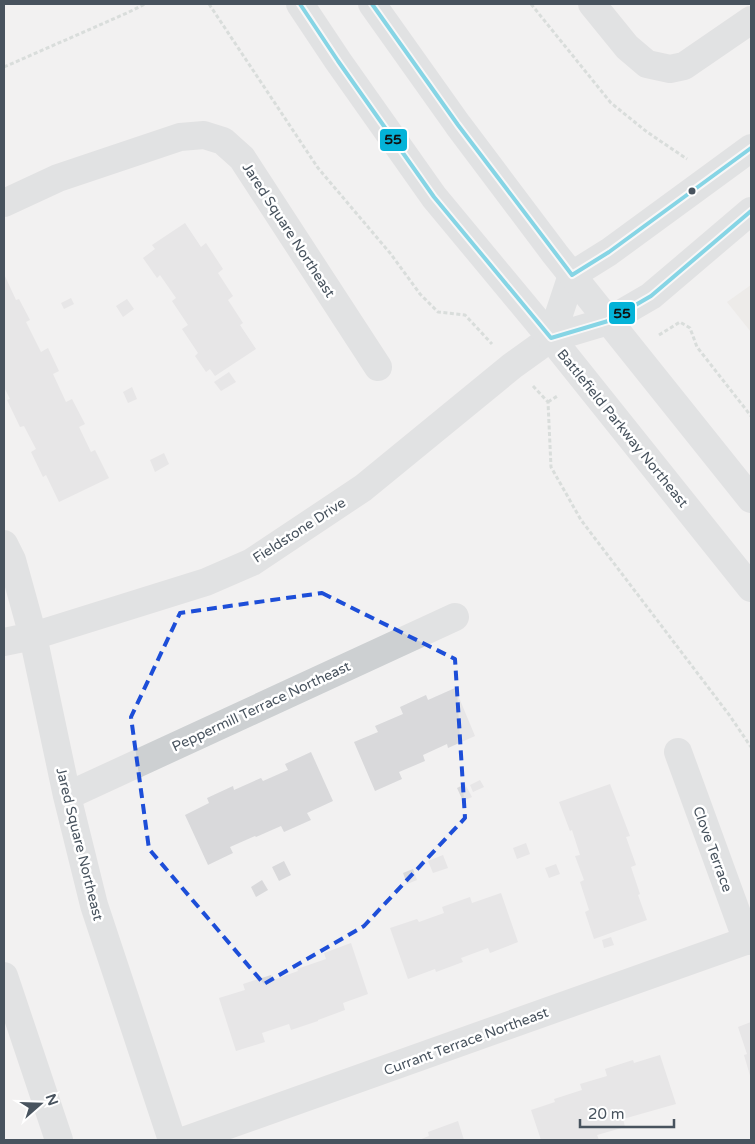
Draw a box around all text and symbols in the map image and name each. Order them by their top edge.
line badge: 55 [379,128,408,152]
text: 55 [384,131,402,148]
street label: Jared Square Northeast [239,160,339,301]
unlabelled marker [687,186,697,196]
line badge: 55 [608,301,636,325]
text: 55 [613,305,631,322]
street label: Battlefield Parkway Northeast [553,346,692,511]
street label: Fieldstone Drive [250,494,349,567]
street label: Peppermill Terrace Northeast [169,657,354,755]
street label: Jared Square Northeast [52,766,107,923]
street label: Clove Terrace [689,804,736,894]
street label: Currant Terrace Northeast [382,1004,551,1079]
north arrow [15,1079,65,1129]
text: N [42,1092,62,1108]
scale bar [580,1096,674,1128]
text: 20 m [588,1105,625,1123]

